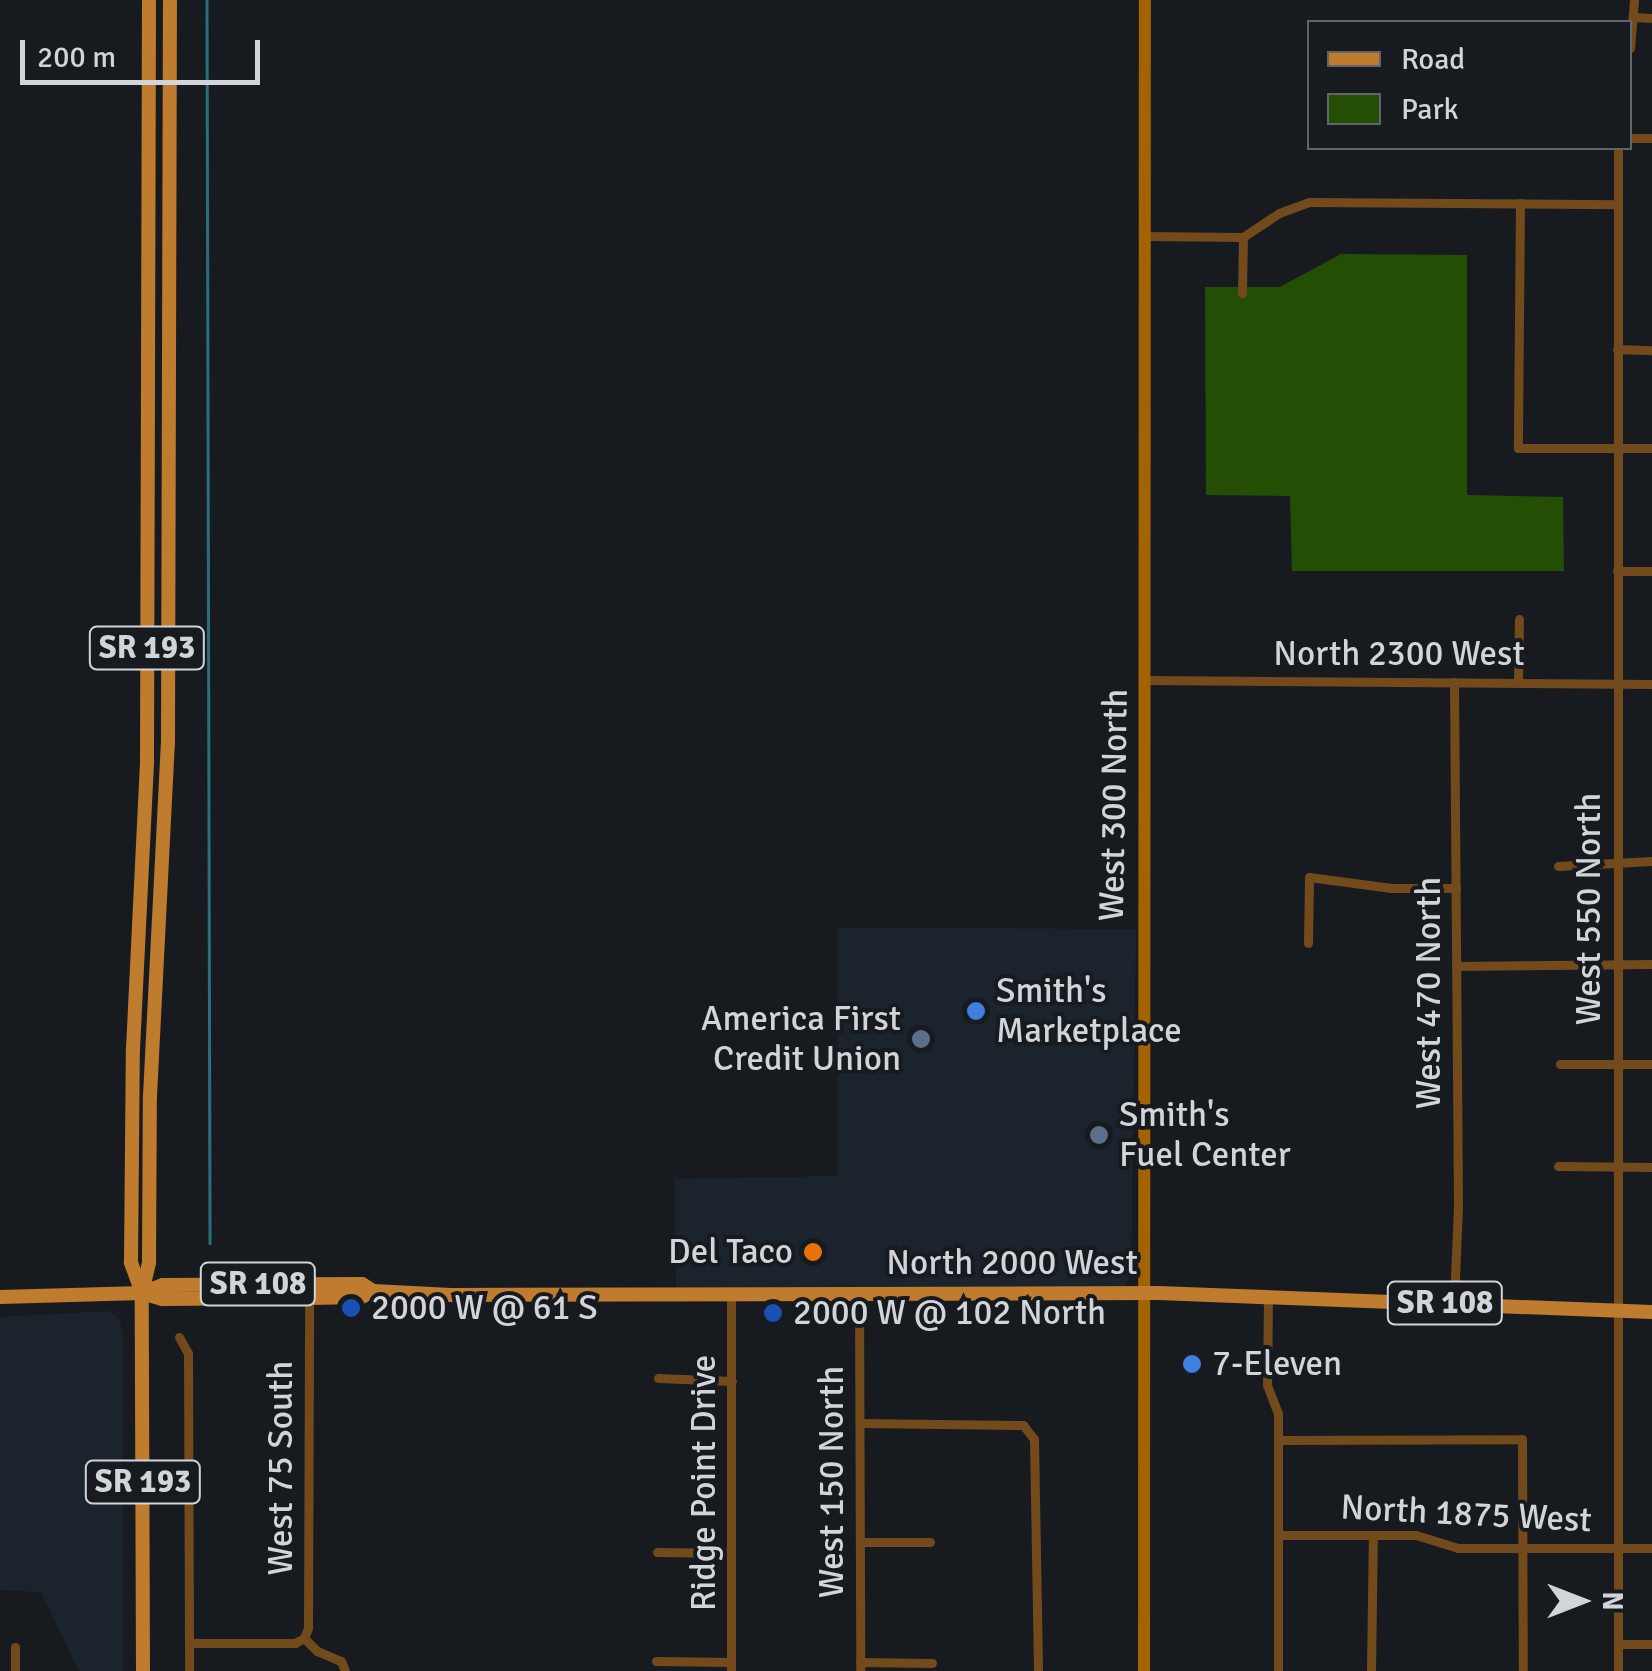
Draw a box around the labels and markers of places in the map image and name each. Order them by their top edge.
place label: Smith's Marketplace [996,970,1182,1052]
place label: America First Credit Union [701,998,901,1080]
marker: Smith's Marketplace [965,1000,987,1022]
marker: America First Credit Union [910,1028,932,1050]
place label: Smith's Fuel Center [1119,1094,1291,1176]
marker: Smith's Fuel Center [1088,1124,1110,1146]
place label: Del Taco [668,1231,793,1273]
marker: Del Taco [802,1241,824,1263]
place label: 2000 W @ 61 S [371,1287,598,1329]
place label: 2000 W @ 102 North [793,1292,1106,1334]
marker: 2000 W @ 61 S [340,1297,362,1319]
marker: 2000 W @ 102 North [762,1302,784,1324]
place label: 7-Eleven [1212,1343,1342,1385]
marker: 7-Eleven [1181,1353,1203,1375]

